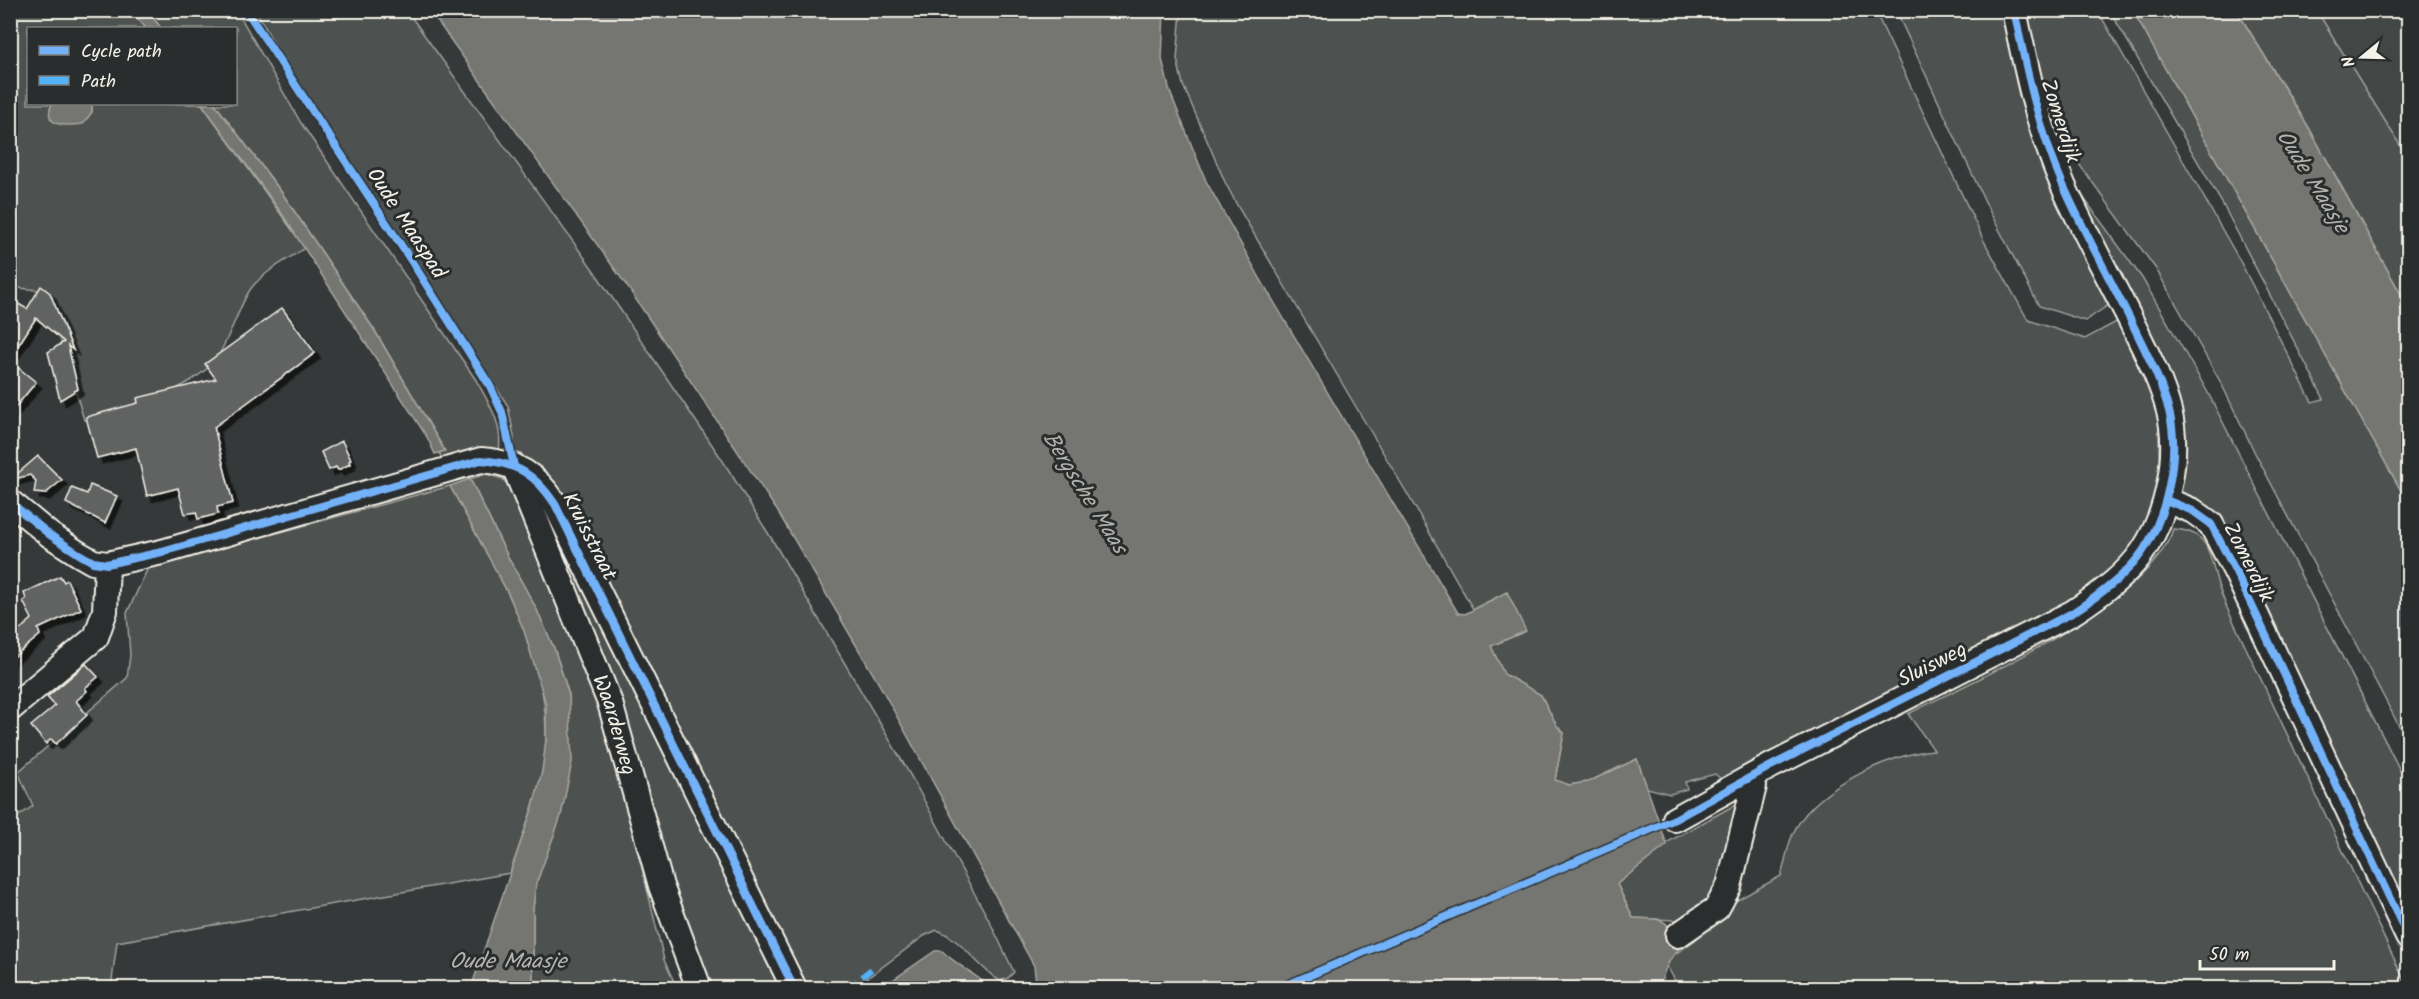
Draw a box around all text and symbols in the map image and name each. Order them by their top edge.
legend [27,27,237,105]
north arrow [2332,27,2392,87]
text: Cycle path [81,38,162,67]
text: N [2336,53,2363,70]
text: Path [81,68,116,97]
street label: Zomerdijk [2031,75,2089,168]
water label: Oude Maasje [2266,124,2359,243]
street label: Oude Maaspad [357,162,454,286]
water label: Bergsche Maas [1032,425,1137,564]
street label: Kruisstraat [552,487,625,587]
street label: Zomerdijk [2213,517,2282,609]
street label: Sluisweg [1892,634,1973,697]
street label: Waarderweg [582,670,644,779]
scale bar [2200,933,2334,971]
text: 50 m [2209,941,2249,970]
water label: Oude Maasje [450,945,568,980]

